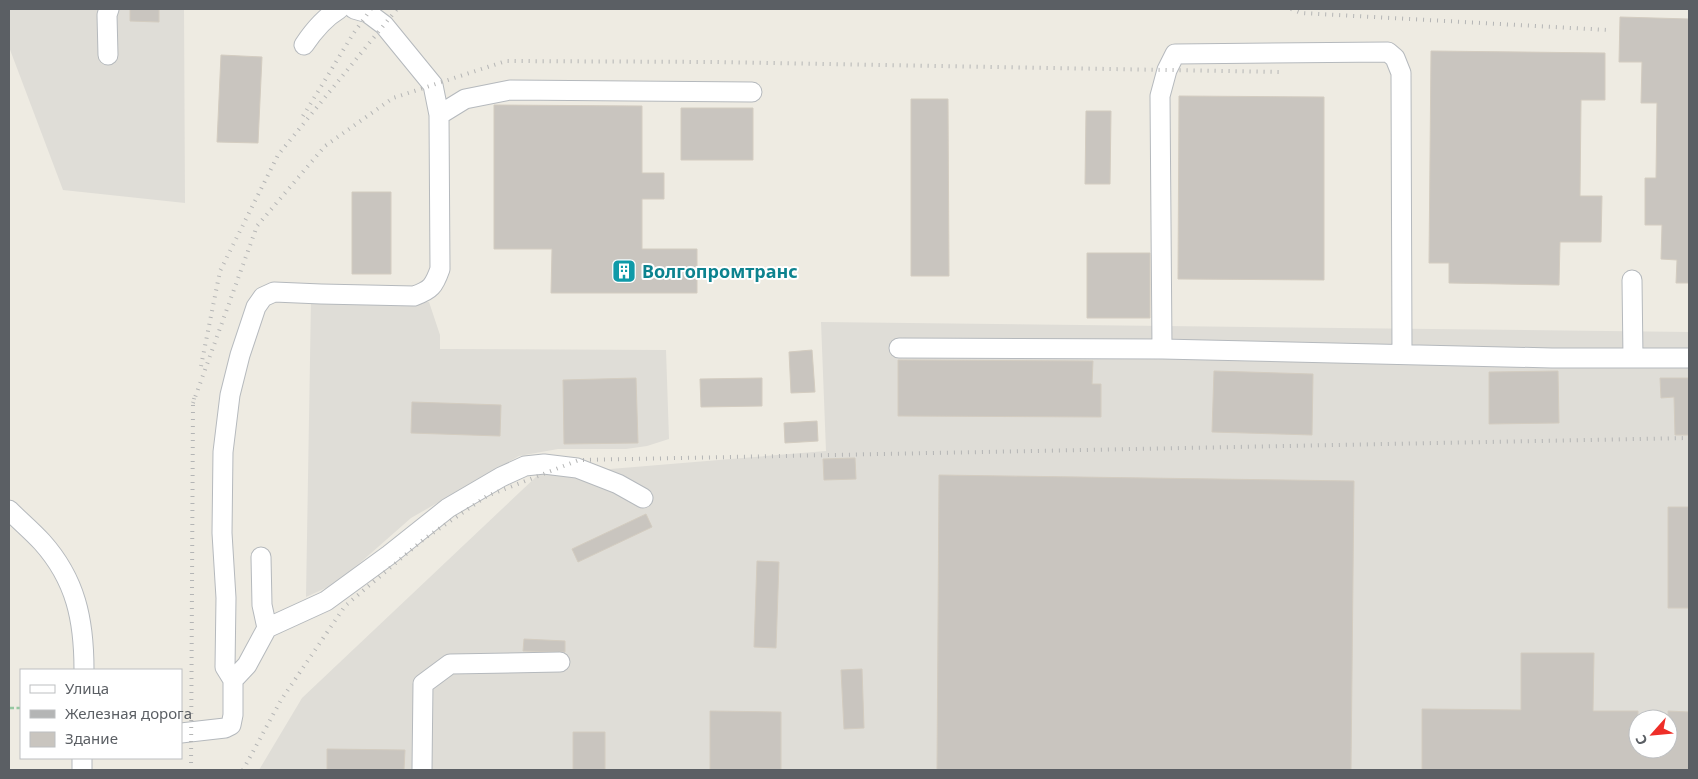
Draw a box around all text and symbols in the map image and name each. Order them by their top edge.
building icon: Волгопромтранс [611,258,637,284]
place label: Волгопромтранс [642,259,798,283]
legend [20,669,182,759]
text: Улица [65,678,109,698]
text: Железная дорога [65,703,192,723]
north arrow [1628,709,1678,759]
text: Здание [65,728,118,748]
text: С [1630,732,1651,748]

